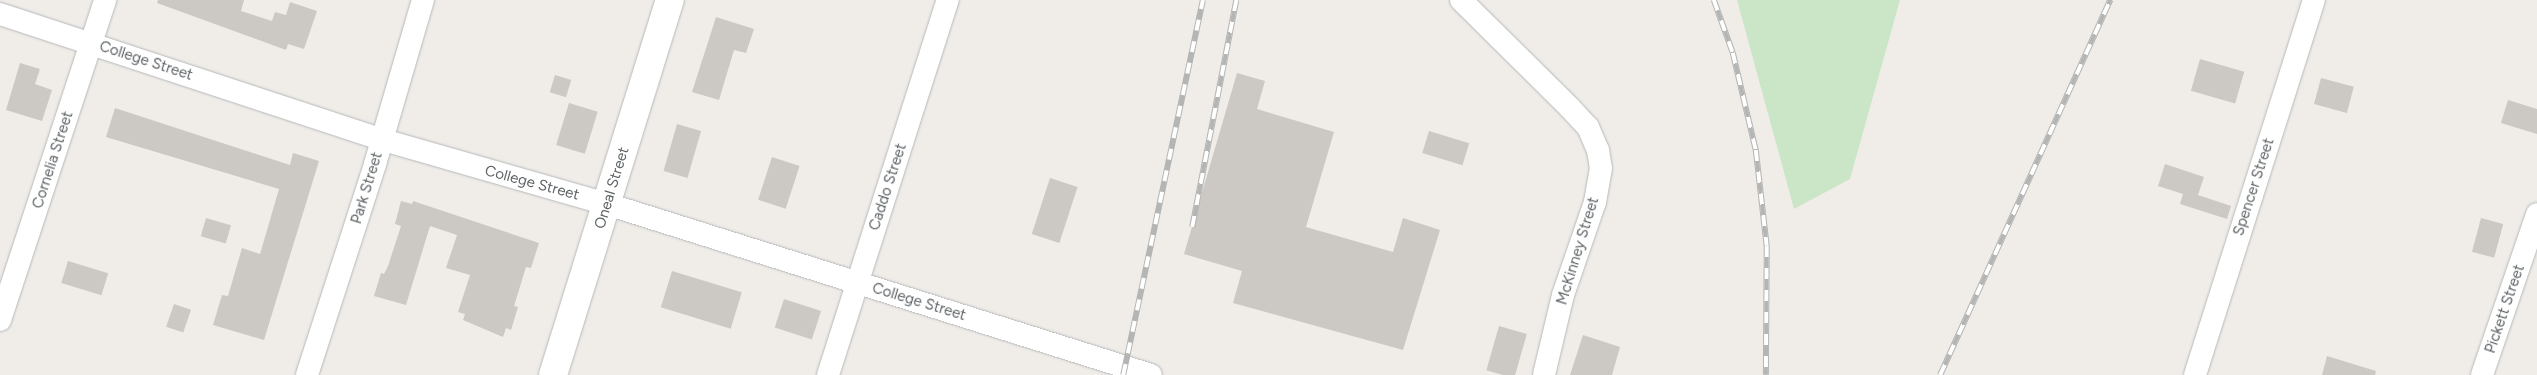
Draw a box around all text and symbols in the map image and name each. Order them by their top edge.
street label: College Street [97,37,195,85]
street label: Cornelia Street [29,109,77,211]
street label: Spencer Street [2230,136,2278,238]
street label: Caddo Street [865,141,911,233]
street label: Oneal Street [591,145,633,231]
street label: Park Street [348,150,386,226]
street label: College Street [483,162,581,204]
street label: McKinney Street [1553,195,1603,307]
street label: Pickett Street [2481,262,2529,356]
street label: College Street [870,279,968,325]

